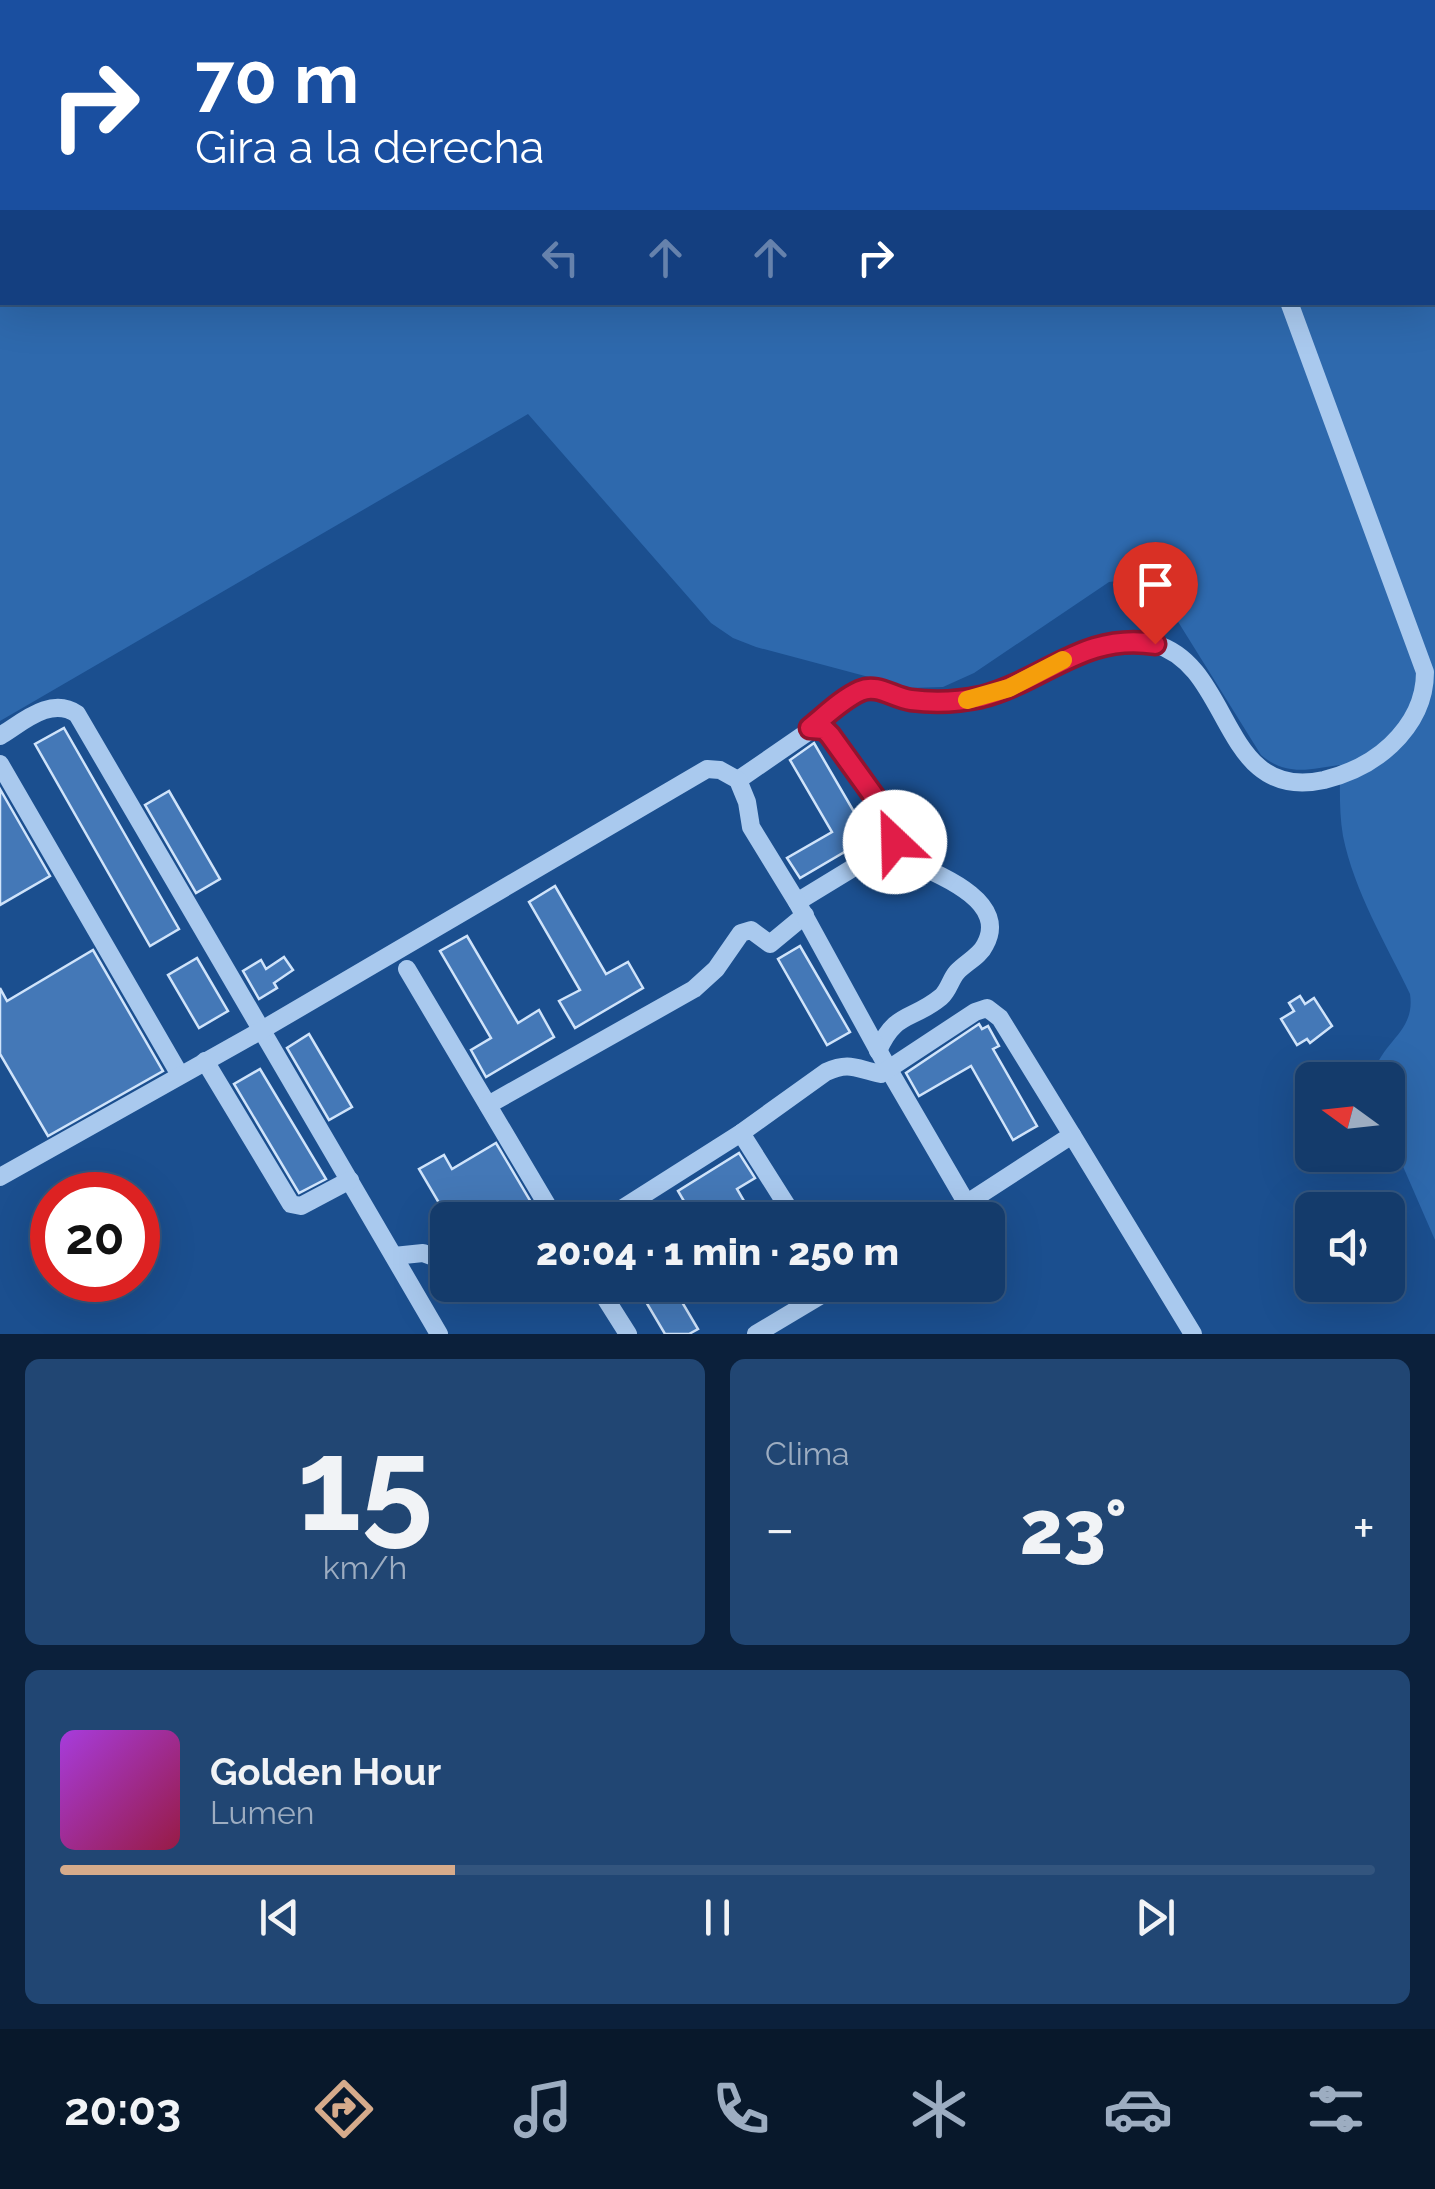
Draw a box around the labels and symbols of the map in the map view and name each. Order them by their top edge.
pin [1113,542,1198,645]
position arrow [843,790,947,894]
north arrow [1295,1062,1405,1172]
speed limit sign: 20 [30,1172,160,1302]

